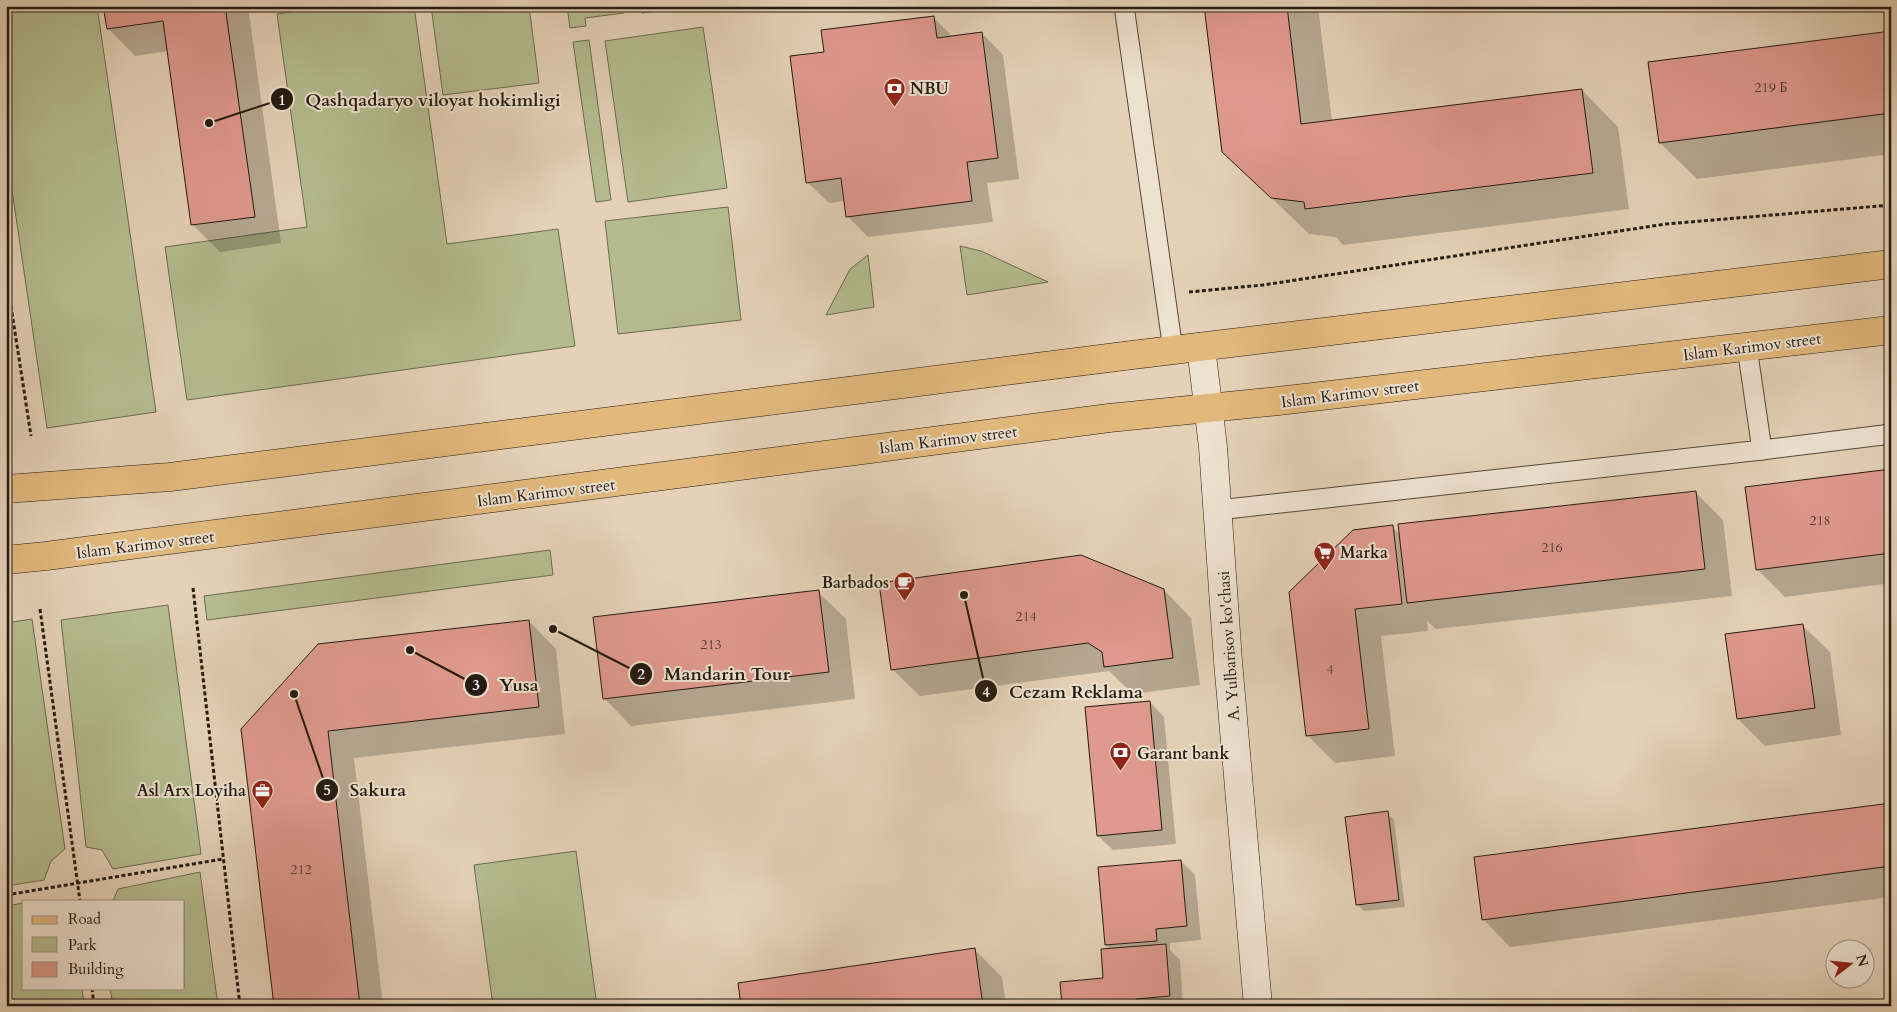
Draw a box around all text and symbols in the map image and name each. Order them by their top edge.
bank icon: NBU [882,76,906,107]
place label: NBU [910,78,949,100]
house number: 219 Б [1754,78,1788,97]
callout: Qashqadaryo viloyat hokimligi [270,83,571,116]
text: Qashqadaryo viloyat hokimligi [305,88,561,113]
text: 1 [278,90,286,110]
street label: Islam Karimov street [1682,328,1823,366]
street label: Islam Karimov street [1280,375,1421,413]
street label: Islam Karimov street [878,421,1019,459]
street label: Islam Karimov street [476,474,617,512]
house number: 218 [1809,511,1831,530]
street label: Islam Karimov street [75,526,216,564]
house number: 216 [1541,538,1563,557]
supermarket icon: Marka [1312,540,1336,571]
place label: Marka [1340,542,1388,564]
cafe icon: Barbados [893,570,917,601]
street label: A. Yulbarisov ko'chasi [1213,570,1245,722]
place label: Barbados [822,572,889,594]
house number: 214 [1015,607,1037,626]
house number: 213 [700,635,722,654]
callout: Mandarin Tour [629,657,799,690]
house number: 4 [1326,660,1334,679]
text: Mandarin Tour [664,662,791,687]
text: 2 [637,664,645,684]
callout: Yusa [464,669,548,702]
text: Yusa [499,673,539,698]
text: 3 [472,675,480,695]
callout: Cezam Reklama [974,675,1153,708]
text: Cezam Reklama [1009,680,1143,705]
text: 4 [982,682,990,702]
bank icon: Garant bank [1109,741,1133,772]
place label: Garant bank [1137,743,1229,765]
callout: Sakura [315,774,416,807]
office icon: Asl Arx Loyiha [250,778,274,809]
text: Sakura [350,778,406,803]
place label: Asl Arx Loyiha [137,780,246,802]
text: 5 [323,780,331,800]
house number: 212 [290,860,312,879]
legend [22,900,185,990]
text: Road [68,909,101,929]
text: Park [68,935,97,955]
north arrow [1824,940,1874,990]
text: N [1851,952,1873,969]
text: Building [68,959,124,979]

